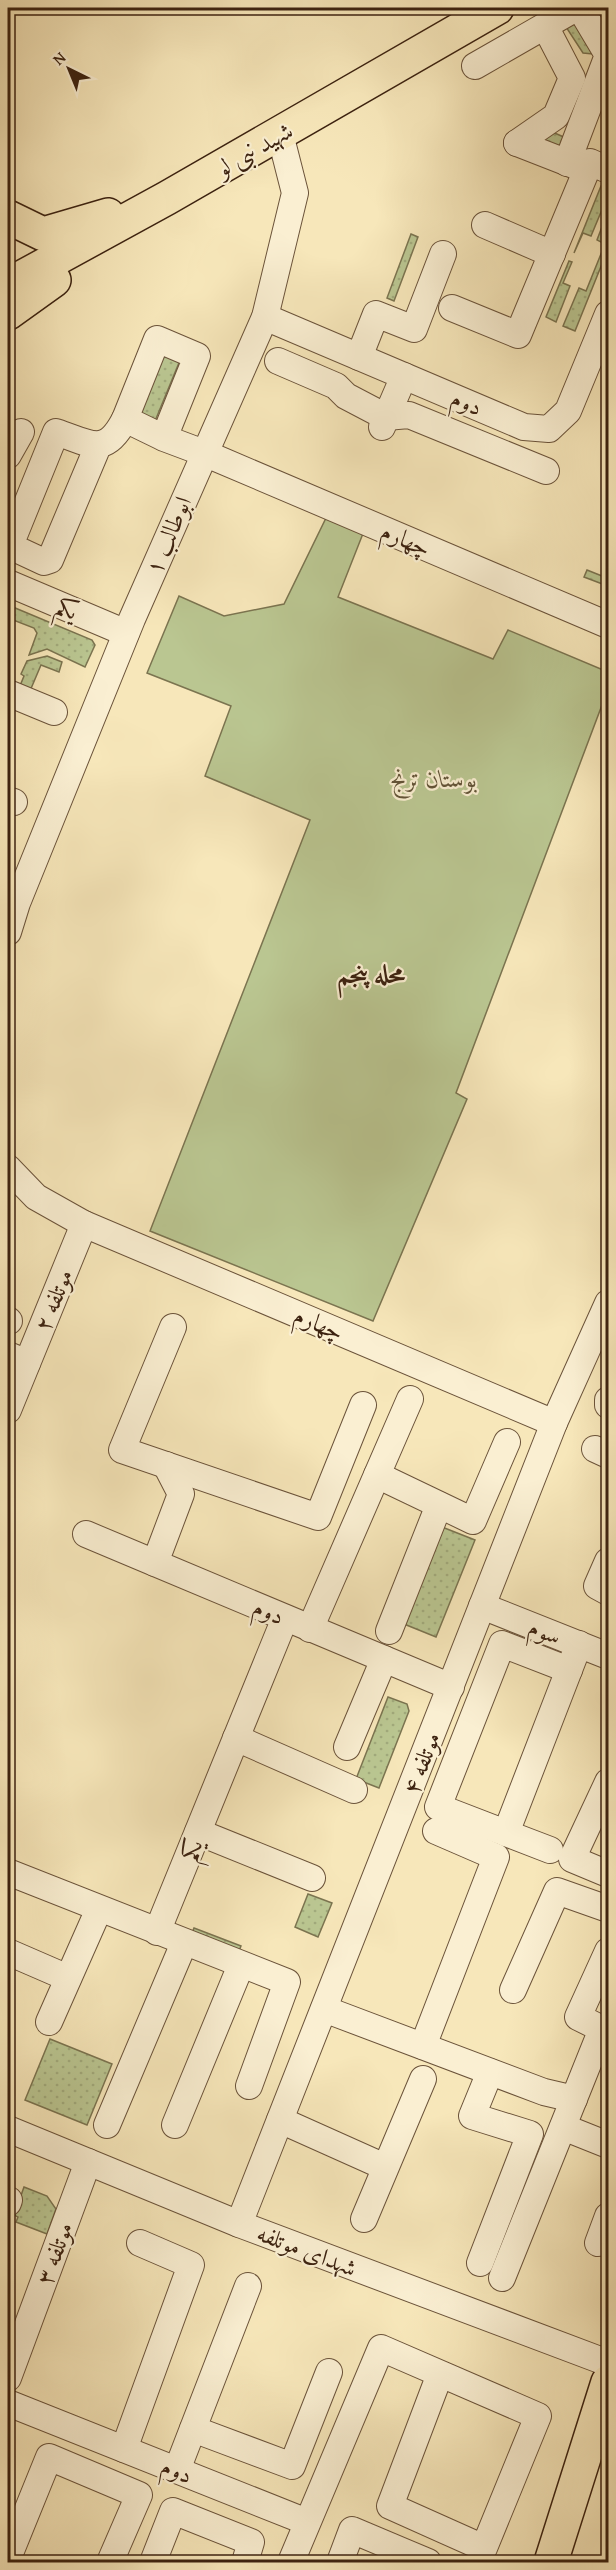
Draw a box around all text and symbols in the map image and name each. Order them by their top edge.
north arrow [39,39,99,99]
text: N [47,45,71,70]
street label: شهید نبی لو [207,113,300,187]
street label: دوم [444,380,488,428]
street label: ابوطالب ۱ [136,490,200,580]
street label: چهارم [374,513,436,569]
street label: یکم [48,588,85,633]
park label: بوستان ترنج [391,761,478,799]
district label: محله پنجم [337,954,406,998]
street label: موتلفه ۲ [25,1264,81,1336]
street label: چهارم [287,1297,349,1353]
street label: دوم [246,1589,290,1637]
street label: سوم [522,1609,567,1657]
street label: موتلفه ۴ [393,1727,449,1799]
street label: یکم [171,1832,216,1868]
street label: شهدای موتلفه [252,2215,362,2285]
street label: موتلفه ۳ [27,2217,81,2289]
street label: دوم [154,2448,198,2496]

